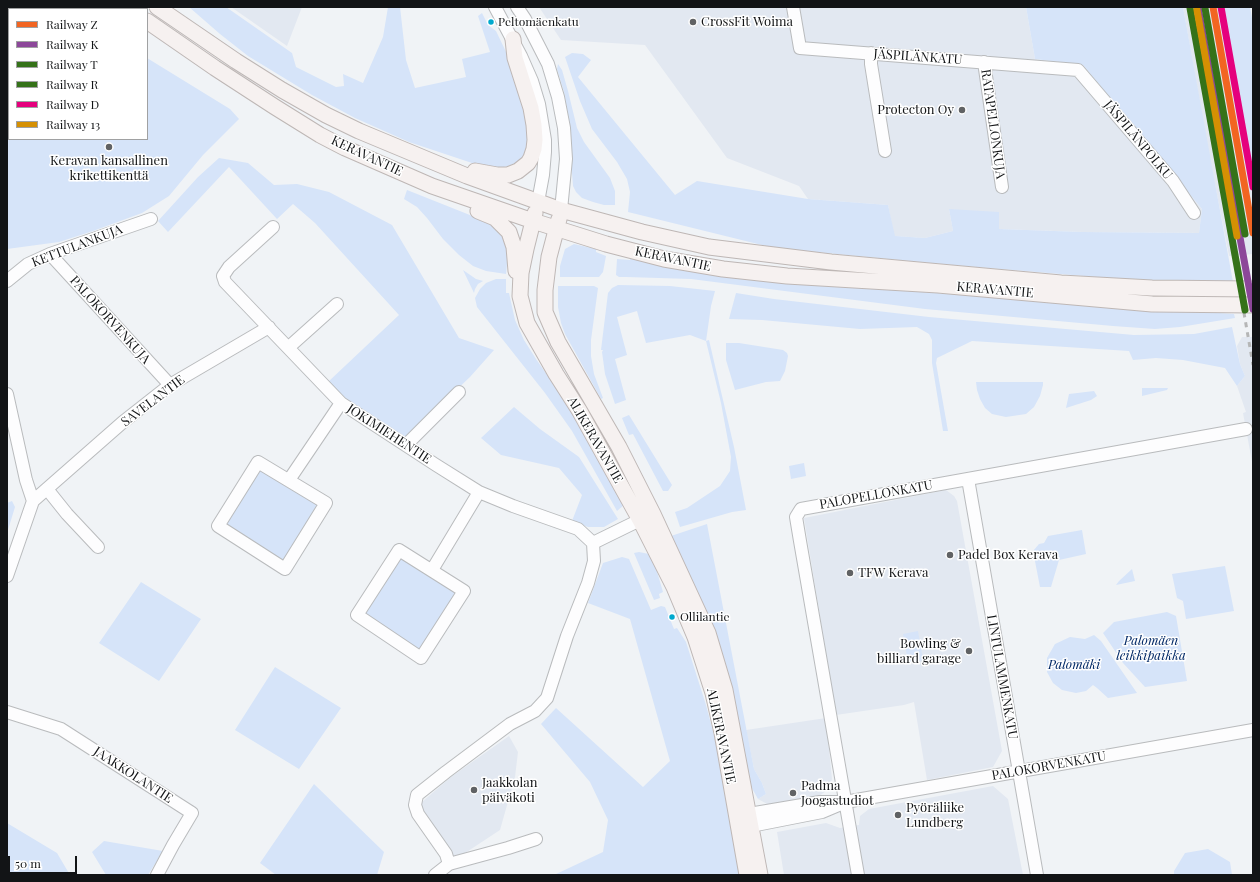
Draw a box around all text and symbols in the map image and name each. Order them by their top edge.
legend [8,8,148,140]
place label: CrossFit Woima [701,14,793,30]
place label: Peltomäenkatu [498,15,579,29]
text: Railway Z [46,16,98,32]
marker: Peltomäenkatu [486,17,496,27]
marker: CrossFit Woima [688,17,698,27]
text: Railway K [46,36,98,52]
street label: JÄSPILÄNKATU [873,46,963,68]
text: Railway T [46,56,98,72]
street label: RATAPELLONKUJA [978,68,1008,180]
text: Railway R [46,76,98,92]
text: Railway D [46,96,99,112]
street label: JÄSPILÄNPOLKU [1100,97,1176,183]
place label: Protecton Oy [877,102,954,118]
marker: Protecton Oy [957,105,967,115]
text: Railway 13 [46,116,100,132]
street label: KERAVANTIE [329,133,405,179]
marker: Keravan kansallinen krikettikenttä [104,142,114,152]
place label: Keravan kansallinen krikettikenttä [50,153,168,184]
street label: KETTULANKUJA [29,222,125,270]
street label: KERAVANTIE [634,243,712,275]
street label: PALOKORVENKUJA [66,273,154,367]
street label: KERAVANTIE [956,279,1034,301]
street label: SAVELANTIE [118,372,188,430]
street label: ALIKERAVANTIE [564,394,626,486]
street label: JOKIMIEHENTIE [344,401,434,467]
street label: PALOPELLONKATU [818,477,934,513]
place label: Padel Box Kerava [958,547,1058,563]
marker: Padel Box Kerava [945,550,955,560]
place label: TFW Kerava [858,565,929,581]
marker: TFW Kerava [845,568,855,578]
place label: Ollilantie [680,610,730,624]
marker: Ollilantie [667,612,677,622]
street label: LINTULAMMENKATU [983,613,1021,741]
park label: Palomäen leikkipaikka [1116,633,1186,664]
place label: Bowling & billiard garage [877,636,961,667]
marker: Bowling & billiard garage [964,646,974,656]
park label: Palomäki [1048,657,1100,673]
street label: ALIKERAVANTIE [703,687,739,785]
street label: JAAKKOLANTIE [90,744,176,806]
street label: PALOKORVENKATU [991,748,1107,784]
place label: Jaakkolan päiväkoti [482,775,537,806]
place label: Padma Joogastudiot [801,778,874,809]
marker: Jaakkolan päiväkoti [469,785,479,795]
marker: Padma Joogastudiot [788,788,798,798]
place label: Pyöräliike Lundberg [906,800,964,831]
marker: Pyöräliike Lundberg [893,810,903,820]
scale bar [10,848,79,874]
text: 50 m [15,855,41,871]

